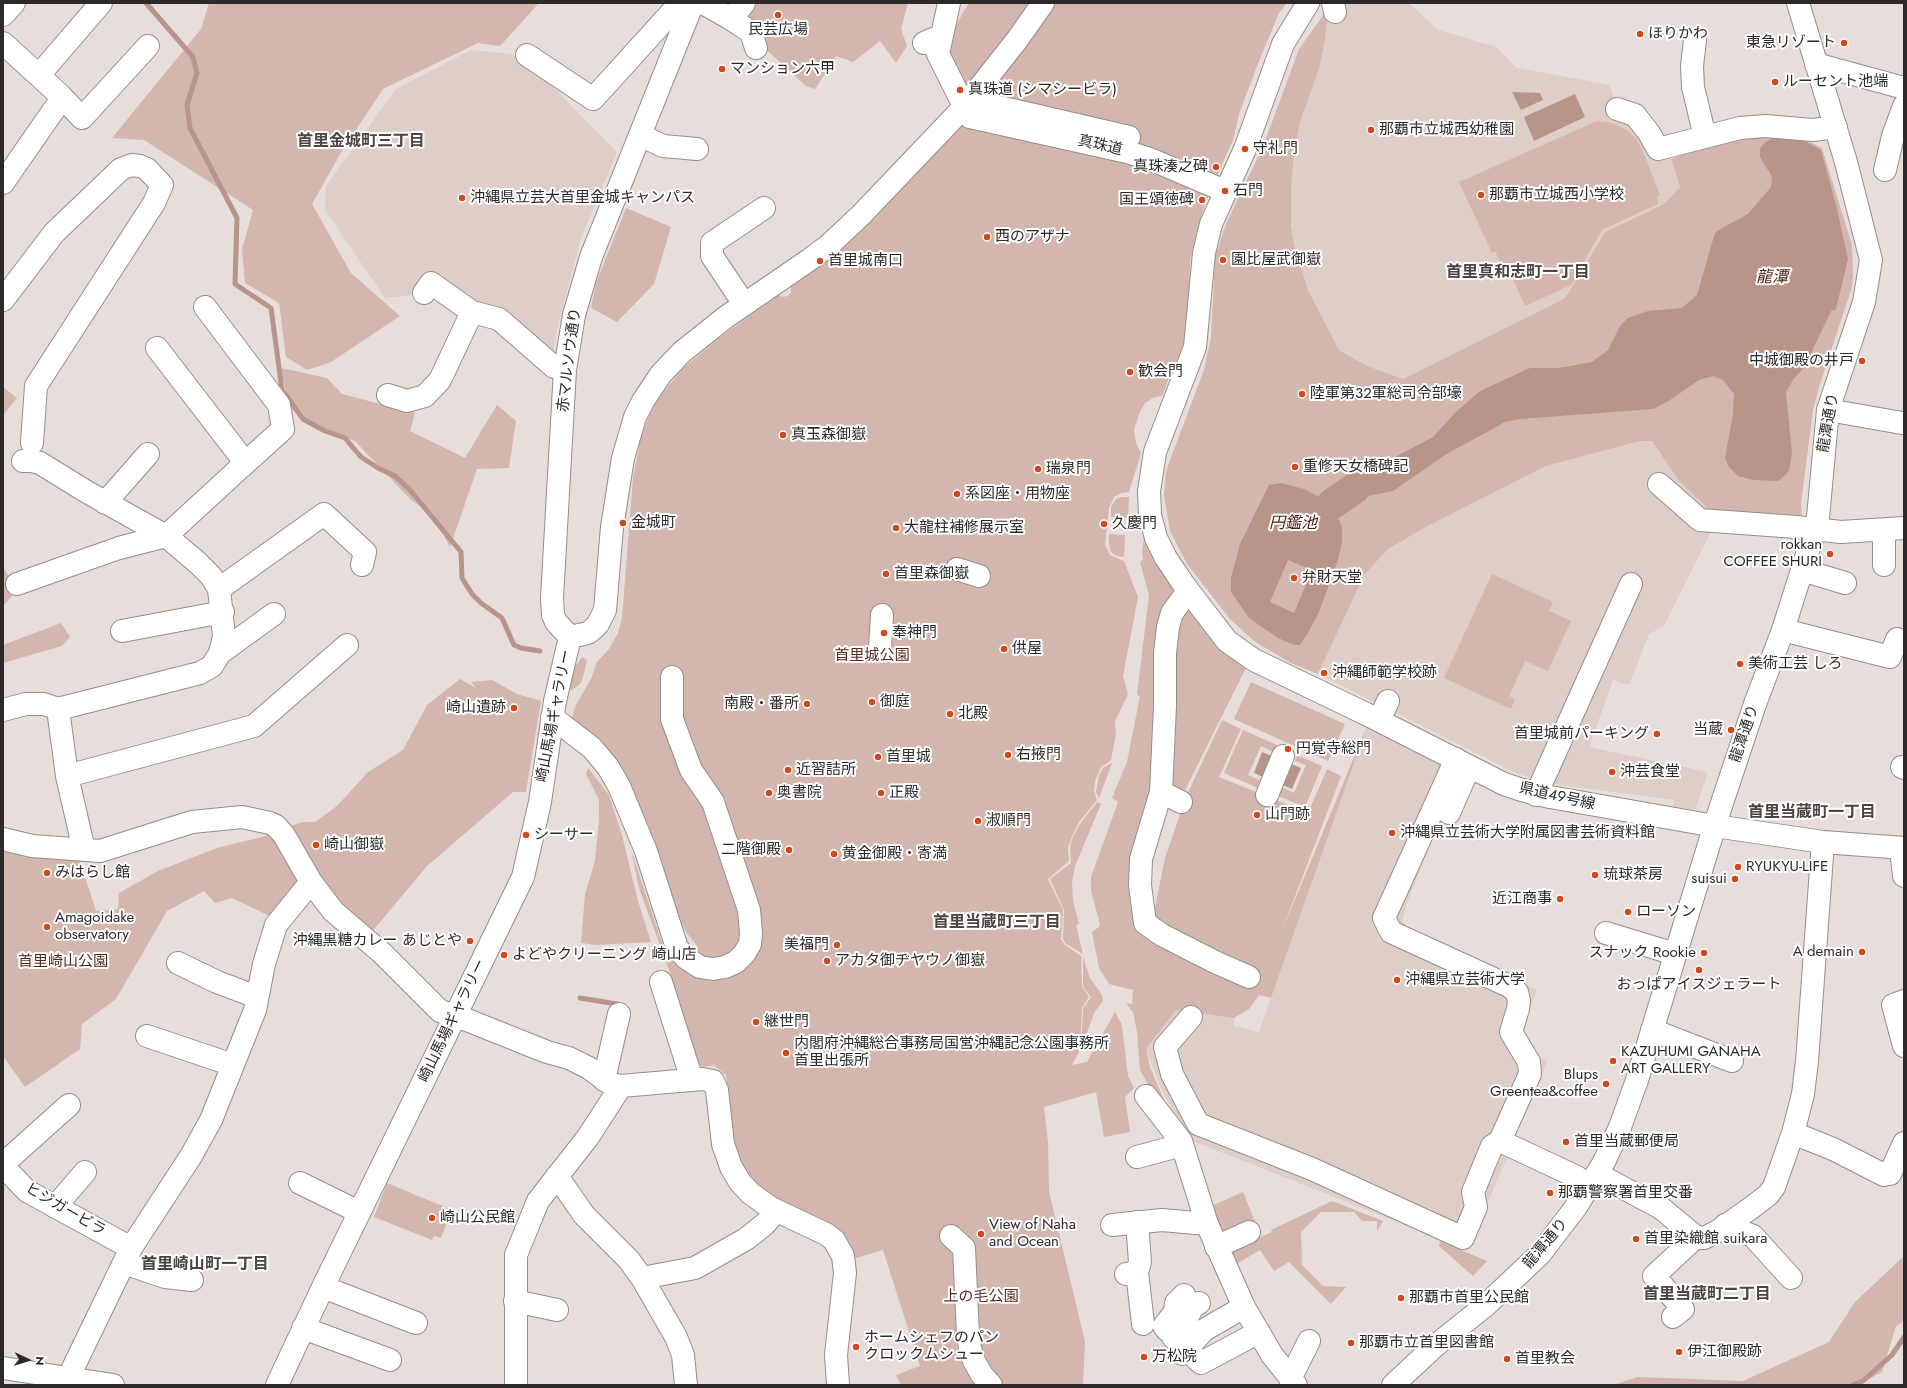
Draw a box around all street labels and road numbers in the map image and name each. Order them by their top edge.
street label: 真珠道 [1076,132,1124,160]
street label: 赤マルソウ通り [555,307,585,413]
street label: 龍潭通り [1815,392,1843,454]
street label: 崎山馬場ギャラリー [533,648,577,784]
street label: 龍潭通り [1727,703,1763,765]
street label: 県道49号線 [1517,780,1597,814]
street label: 崎山馬場ギャラリー [415,956,491,1086]
street label: ヒジガービラ [22,1180,108,1240]
street label: 龍潭通り [1520,1215,1572,1273]

